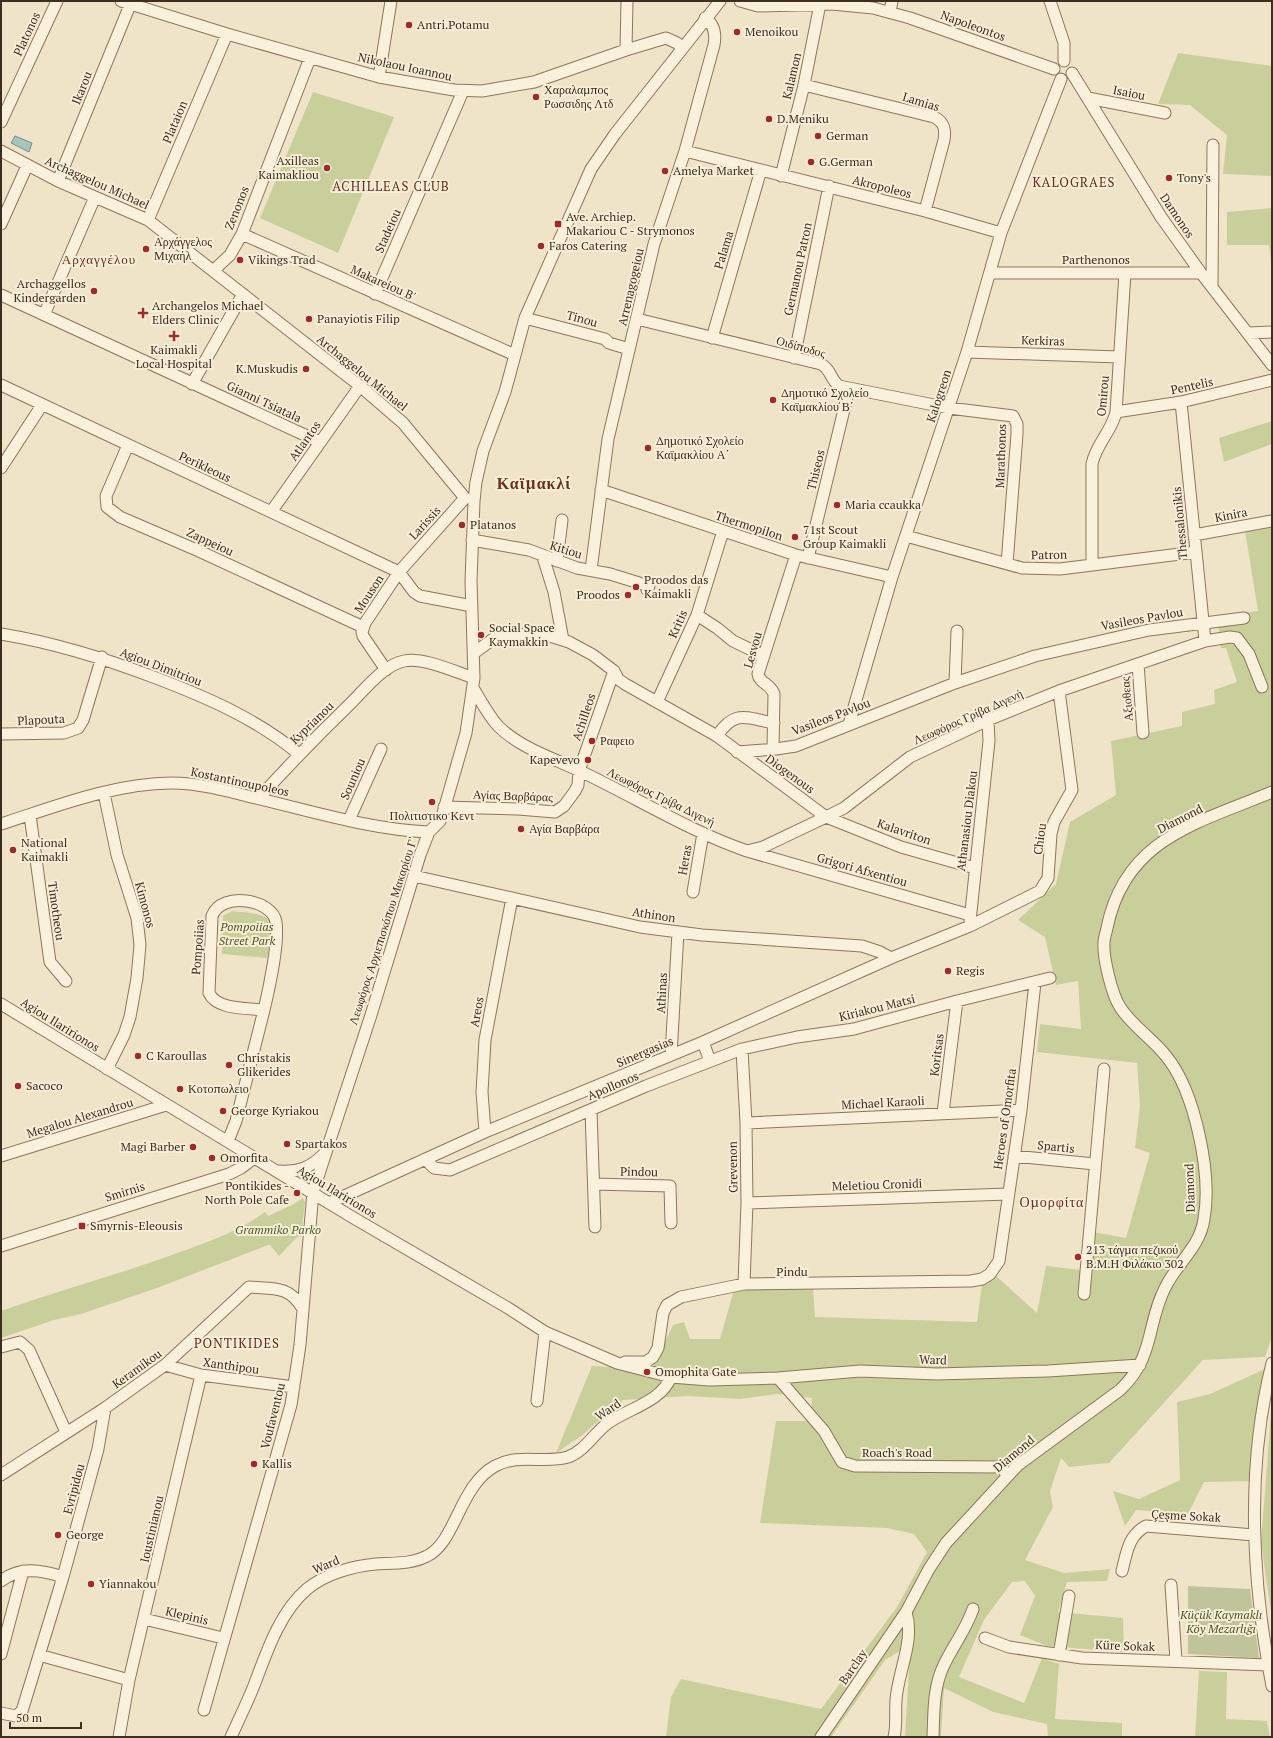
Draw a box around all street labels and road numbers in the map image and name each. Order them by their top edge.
street label: Napoleontos [939,7,1008,44]
street label: Platonos [10,9,43,58]
street label: Nikolaou Ioannou [357,49,454,84]
street label: Kalamon [779,51,804,101]
street label: Ikarou [68,69,95,107]
street label: Isaiou [1112,82,1147,103]
street label: Lamias [901,89,941,114]
street label: Plataion [159,98,190,145]
street label: Archaggelou Michael [43,153,152,212]
street label: Akropoleos [851,172,913,201]
street label: Zenonos [221,184,252,232]
street label: Damonos [1157,191,1198,241]
street label: Stadeiou [371,206,404,255]
street label: Germanou Patron [780,221,815,317]
street label: Palama [711,229,736,271]
street label: Arrenagogeiou [614,247,647,327]
street label: Parthenonos [1062,252,1130,267]
street label: Makareiou B' [348,262,418,304]
street label: Tinou [565,307,599,330]
street label: Archaggelou Michael [314,331,411,414]
street label: Οιδίποδος [775,332,828,361]
street label: Kerkiras [1021,332,1065,349]
street label: Kalogreon [923,367,954,424]
street label: Pentelis [1169,374,1214,397]
street label: Omirou [1093,375,1112,417]
street label: Gianni Tsiatala [224,378,304,425]
street label: Atlantos [285,418,324,464]
street label: Marathonos [992,424,1009,488]
street label: Perikleous [177,448,234,485]
street label: Thiseos [803,448,828,492]
street label: Thessalonikis [1169,486,1190,560]
street label: Larissis [406,503,444,543]
street label: Kinira [1213,504,1248,525]
street label: Thermopilon [714,508,785,543]
street label: Zappeiou [184,524,236,559]
street label: Kitiou [548,538,584,562]
street label: Patron [1031,547,1067,562]
street label: Mouson [351,572,387,616]
street label: Vasileos Pavlou [1100,604,1184,633]
street label: Kritis [665,607,690,640]
street label: Lesvou [740,630,765,670]
street label: Agiou Dimitriou [118,644,204,689]
street label: Αξιοθεας [1117,676,1136,722]
street label: Λεωφόρος Γρίβα Διγενή [911,686,1025,748]
street label: Achilleos [568,691,599,742]
street label: Vasileos Pavlou [789,695,872,738]
street label: Kyprianou [287,698,337,747]
street label: Plapouta [17,711,65,728]
street label: Diogenous [763,751,818,796]
street label: Souniou [337,755,368,802]
street label: Kostantinoupoleos [189,764,291,799]
street label: Λεωφόρος Γρίβα Διγενή [605,764,718,829]
street label: Athanasiou Diakou [953,770,980,872]
street label: Αγίας Βαρβάρας [473,787,554,804]
street label: Diamond [1155,801,1205,836]
street label: Kalavriton [875,815,933,848]
street label: Chiou [1030,822,1049,856]
street label: Λεωφόρος Αρχιεπισκόπου Μακαρίου Γ' [345,835,420,1027]
street label: Heras [674,844,695,876]
street label: Grigori Afxentiou [815,849,909,890]
street label: Kimonos [132,880,159,930]
street label: Timotheou [45,881,68,941]
street label: Athinon [631,904,677,925]
street label: Pompoiias [188,919,207,975]
street label: Athinas [653,972,670,1014]
street label: Kiriakou Matsi [837,991,917,1024]
street label: Agiou Ilaririonos [18,994,102,1055]
street label: Areos [466,996,487,1028]
street label: Sinergasias [614,1033,675,1070]
street label: Koritsas [926,1033,947,1077]
street label: Heroes of Omorfita [990,1067,1019,1170]
street label: Apollonos [585,1068,641,1103]
street label: Michael Karaoli [841,1093,926,1112]
street label: Megalou Alexandrou [25,1094,135,1141]
street label: Spartis [1037,1137,1075,1156]
street label: Grevenon [725,1141,740,1193]
street label: Agiou Ilaririonos [295,1162,380,1221]
street label: Diamond [1181,1163,1198,1213]
street label: Pindou [620,1164,658,1179]
street label: Meletiou Cronidi [831,1175,923,1194]
street label: Smirnis [103,1178,147,1205]
street label: Pindu [776,1264,808,1279]
street label: Keramikou [109,1346,164,1392]
street label: Ward [919,1352,947,1367]
street label: Xanthipou [202,1354,260,1377]
street label: Voufaventou [257,1381,288,1451]
street label: Ward [592,1395,624,1424]
street label: Diamond [990,1432,1038,1475]
street label: Roach's Road [862,1445,932,1460]
street label: Evripidou [60,1462,88,1516]
street label: Ioustinianou [137,1494,167,1564]
street label: Çeşme Sokak [1151,1506,1222,1525]
street label: Ward [310,1552,342,1577]
street label: Klepinis [164,1603,210,1628]
street label: Küre Sokak [1095,1637,1156,1654]
street label: Barclay [835,1645,870,1687]

